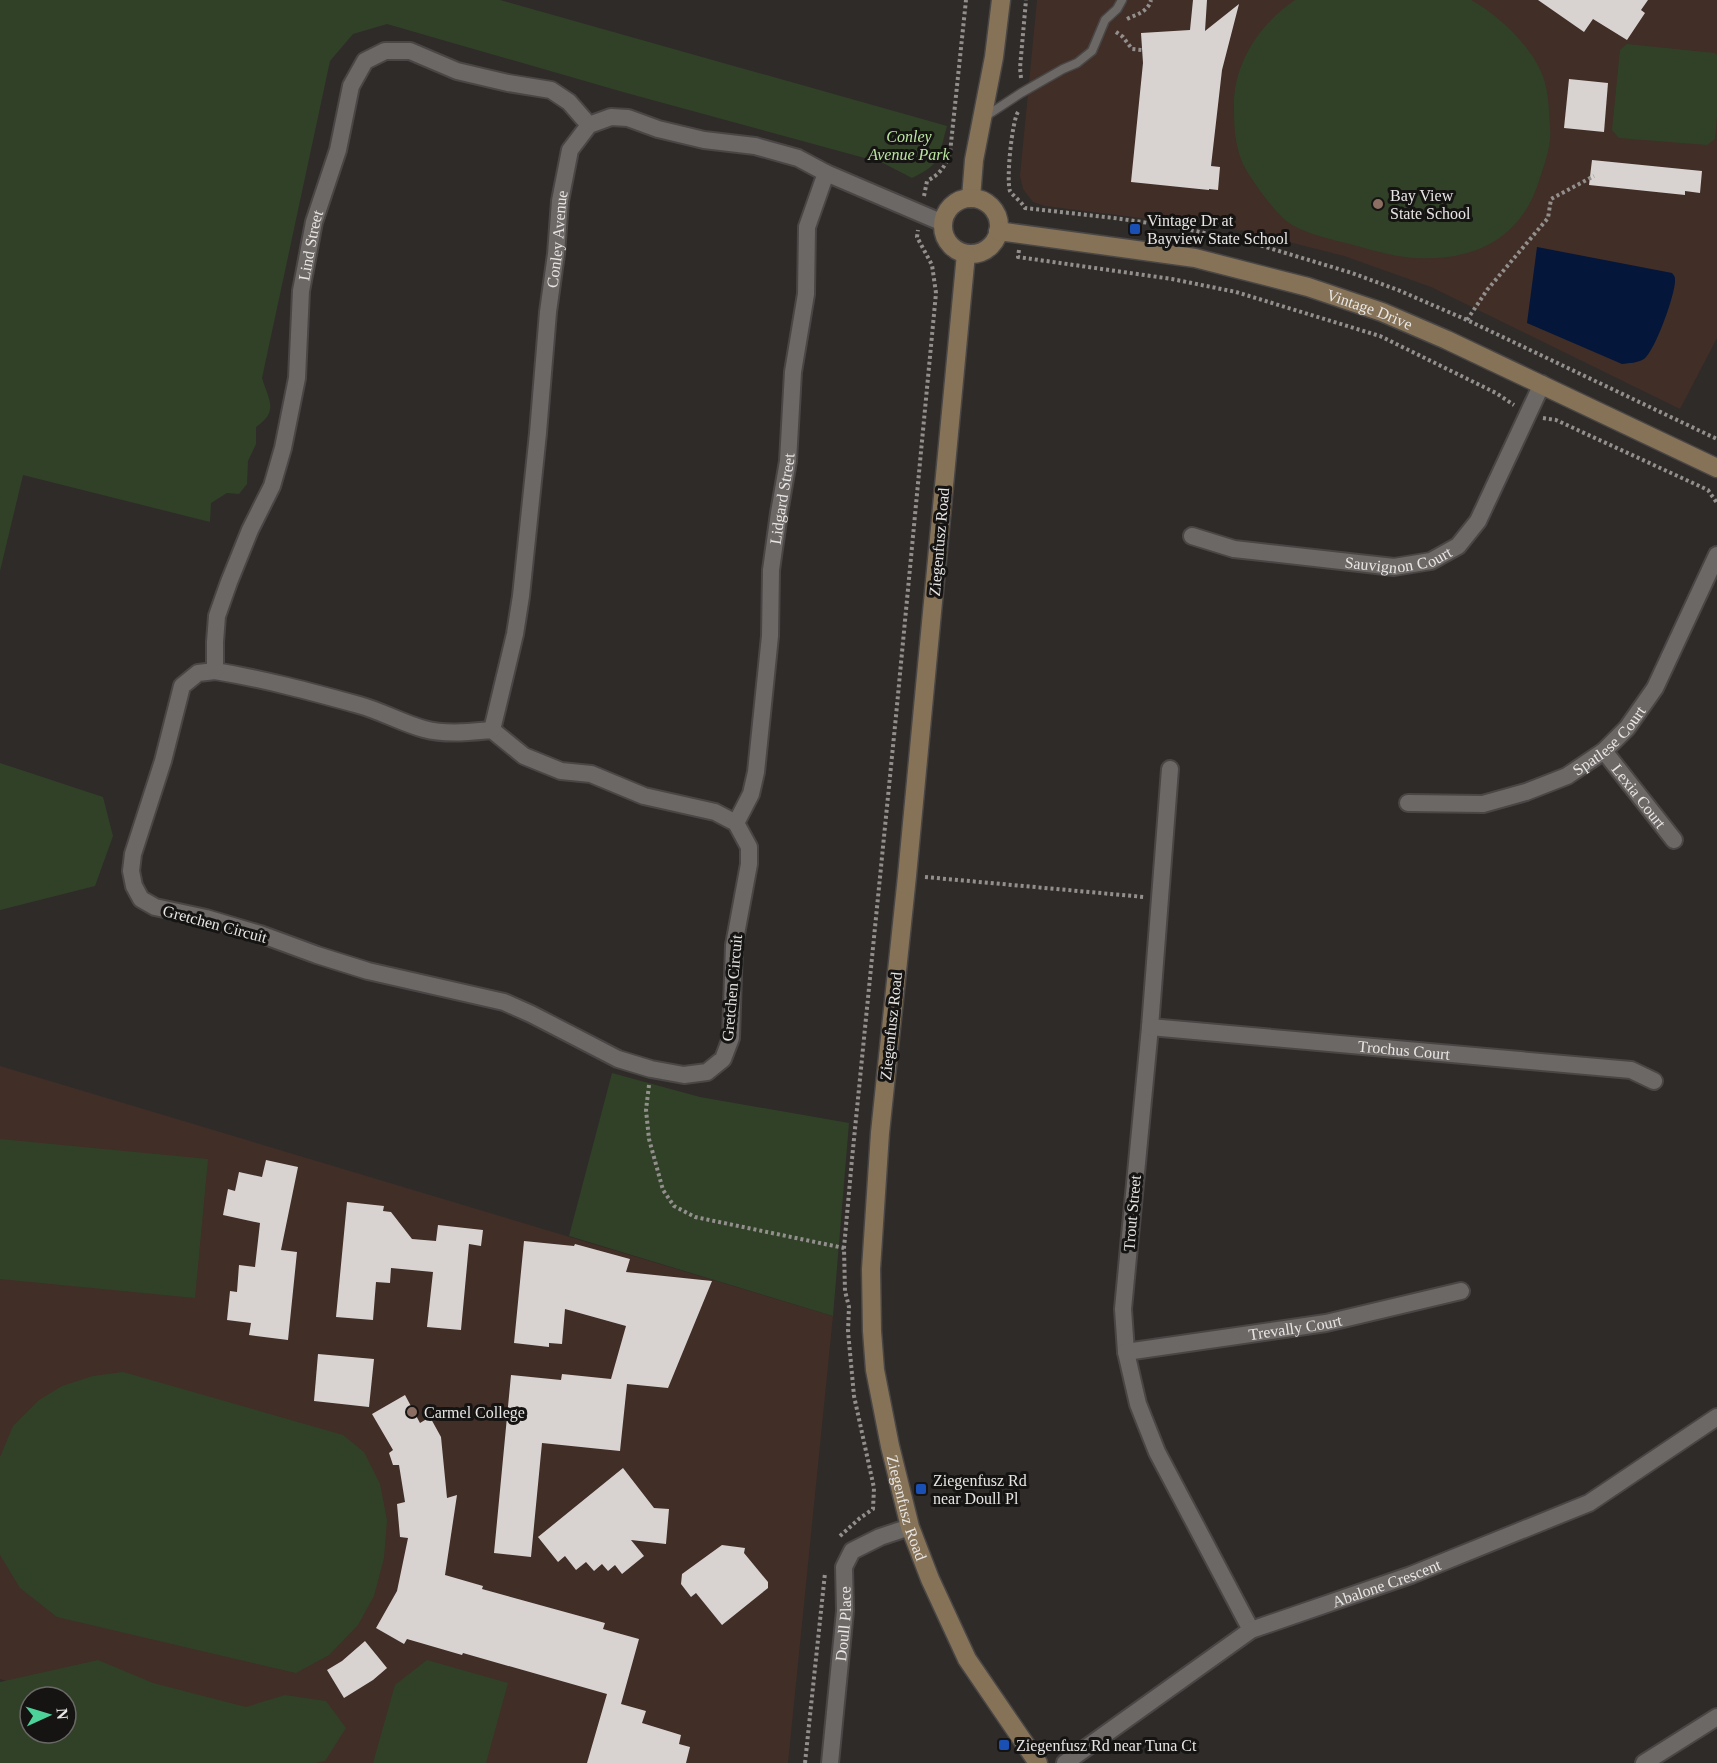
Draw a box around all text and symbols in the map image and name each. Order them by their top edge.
park label: Conley Avenue Park [867,128,951,163]
place label: Bay View State School [1390,187,1471,222]
street label: Conley Avenue [543,189,570,289]
marker: Bay View State School [1371,197,1385,211]
street label: Lind Street [295,207,326,282]
place label: Vintage Dr at Bayview State School [1147,212,1289,248]
marker: Vintage Dr at Bayview State School [1128,222,1142,236]
street label: Vintage Drive [1325,285,1415,333]
street label: Lidgard Street [766,452,797,545]
street label: Ziegenfusz Road [926,487,953,597]
street label: Sauvignon Court [1344,543,1455,576]
street label: Spatlese Court [1569,702,1649,778]
street label: Lexia Court [1609,760,1670,832]
street label: Gretchen Circuit [161,902,269,946]
street label: Gretchen Circuit [719,933,745,1042]
street label: Ziegenfusz Road [877,971,906,1081]
street label: Trochus Court [1357,1037,1451,1062]
street label: Trout Street [1120,1174,1144,1252]
street label: Trevally Court [1247,1311,1344,1343]
place label: Carmel College [424,1404,525,1422]
marker: Carmel College [405,1405,419,1419]
street label: Ziegenfusz Road [884,1453,930,1563]
place label: Ziegenfusz Rd near Doull Pl [933,1472,1027,1507]
marker: Ziegenfusz Rd near Doull Pl [914,1482,928,1496]
street label: Abalone Crescent [1330,1555,1444,1610]
street label: Doull Place [832,1586,854,1662]
north arrow [18,1685,78,1745]
text: N [54,1708,71,1721]
place label: Ziegenfusz Rd near Tuna Ct [1016,1737,1197,1755]
marker: Ziegenfusz Rd near Tuna Ct [997,1738,1011,1752]

